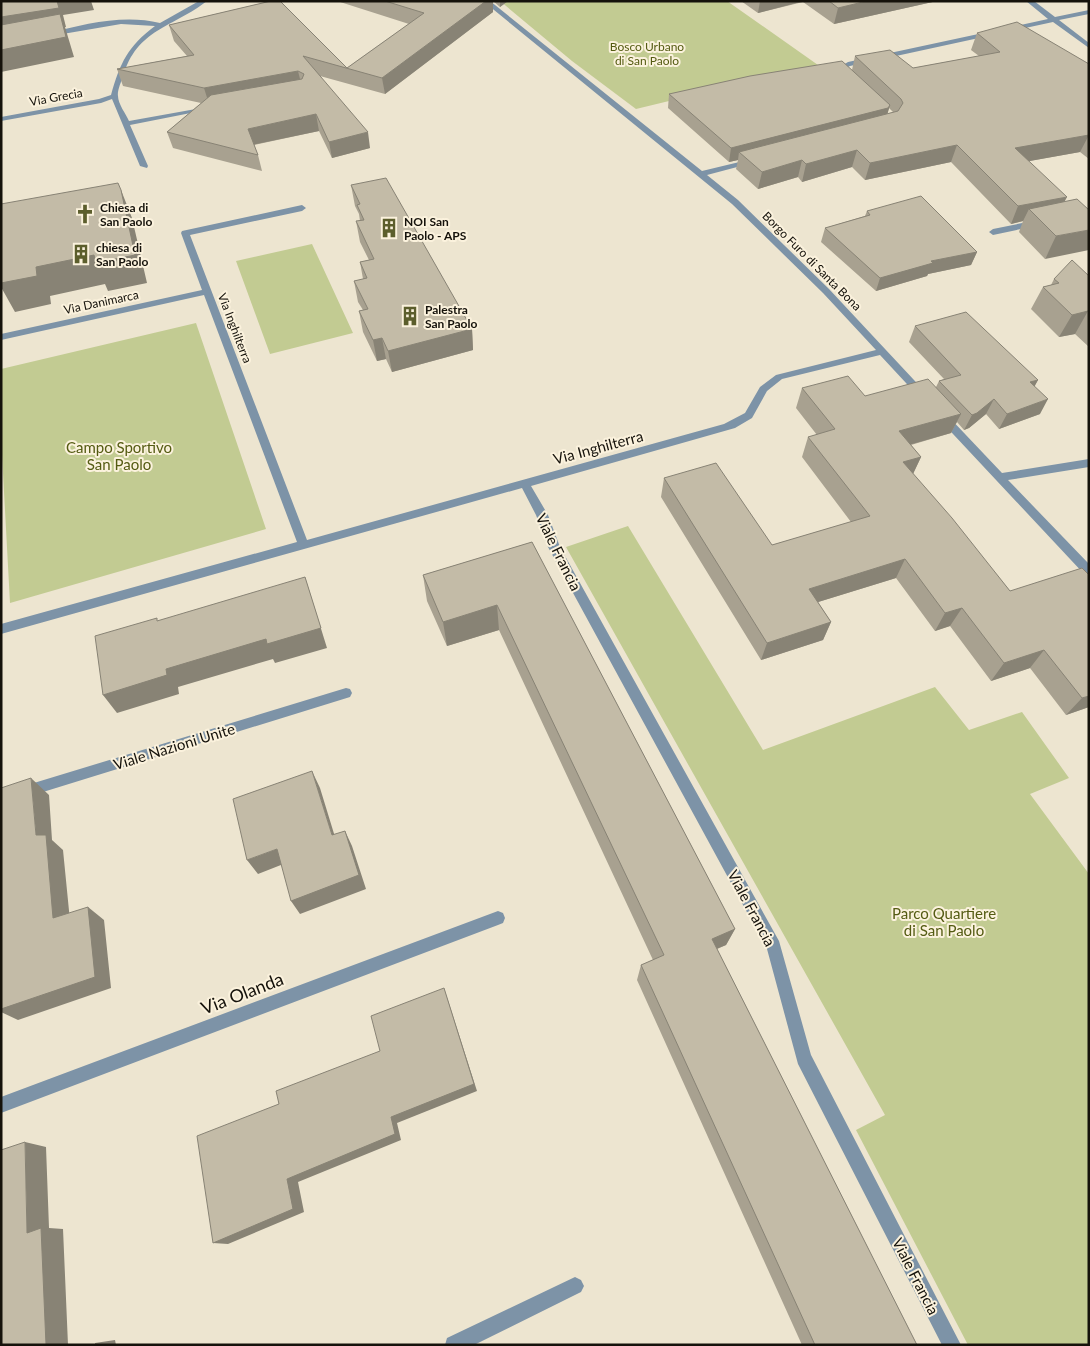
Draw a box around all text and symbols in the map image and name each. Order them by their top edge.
park label: Bosco Urbano di San Paolo [610,39,684,68]
street label: Via Grecia [28,85,84,109]
place label: Chiesa di San Paolo [100,200,152,229]
church icon: Chiesa di San Paolo [74,203,96,225]
street label: Borgo Furo di Santa Bona [759,208,865,314]
place label: NOI San Paolo - APS [404,214,467,243]
building icon: NOI San Paolo - APS [378,217,400,239]
place label: chiesa di San Paolo [96,240,148,269]
building icon: chiesa di San Paolo [70,243,92,265]
street label: Via Danimarca [62,287,140,317]
street label: Via Inghilterra [215,291,255,365]
place label: Palestra San Paolo [425,302,477,331]
building icon: Palestra San Paolo [399,305,421,327]
street label: Via Inghilterra [551,426,645,468]
park label: Campo Sportivo San Paolo [66,438,172,473]
street label: Viale Francia [533,510,585,594]
street label: Viale Nazioni Unite [111,719,237,773]
street label: Viale Francia [724,867,780,949]
park label: Parco Quartiere di San Paolo [892,904,996,939]
street label: Via Olanda [198,967,286,1019]
street label: Viale Francia [889,1235,943,1317]

